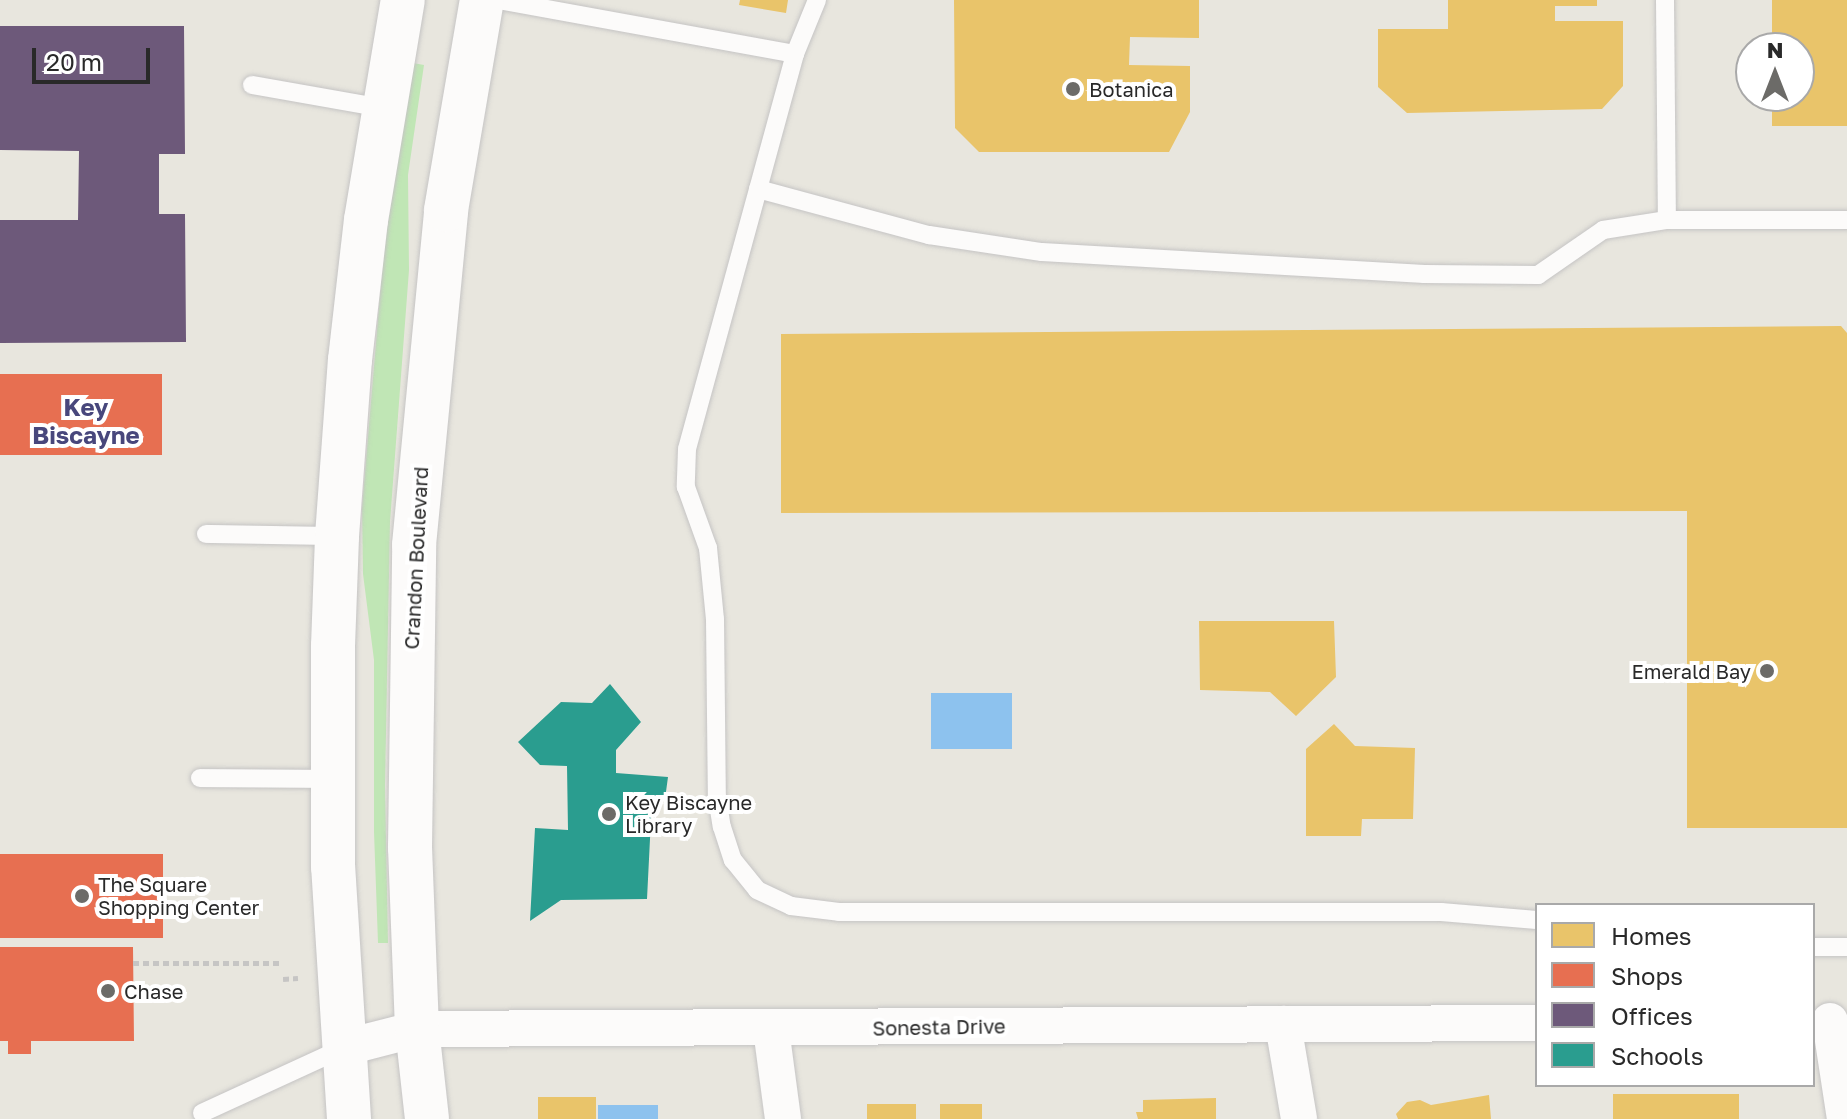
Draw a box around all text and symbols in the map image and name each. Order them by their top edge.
scale bar [36,32,154,82]
north arrow [1735,32,1815,112]
text: N [1767,36,1783,63]
text: 20 m [46,47,102,76]
place label: Botanica [1089,77,1174,101]
marker: Botanica [1064,80,1082,98]
district label: Key Biscayne [32,393,140,449]
street label: Crandon Boulevard [399,466,433,650]
place label: Emerald Bay [1632,659,1751,683]
marker: Emerald Bay [1758,662,1776,680]
place label: Key Biscayne Library [625,790,752,837]
marker: Key Biscayne Library [600,805,618,823]
place label: The Square Shopping Center [98,872,259,919]
marker: The Square Shopping Center [73,887,91,905]
legend [1535,903,1815,1087]
text: Homes [1611,921,1692,950]
text: Shops [1611,961,1683,990]
place label: Chase [124,979,183,1003]
marker: Chase [99,982,117,1000]
text: Offices [1611,1001,1693,1030]
street label: Sonesta Drive [872,1014,1006,1040]
text: Schools [1611,1041,1703,1070]

